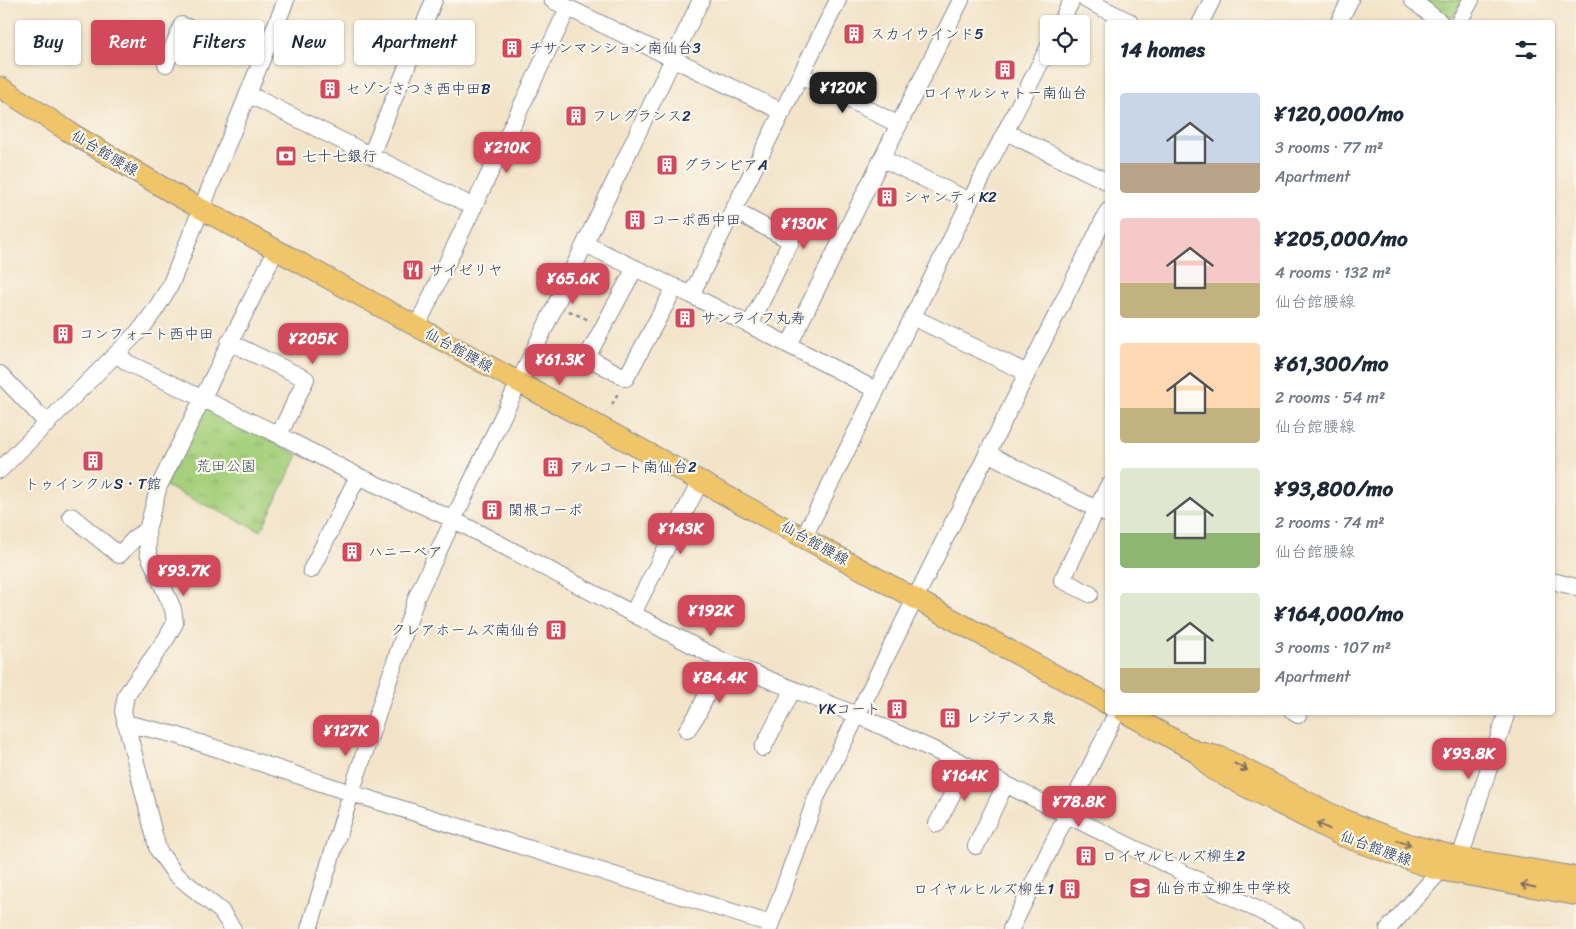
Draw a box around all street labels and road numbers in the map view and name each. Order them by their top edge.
street label: 仙台館腰線 [66,123,144,183]
street label: 仙台館腰線 [420,320,498,380]
street label: 仙台館腰線 [776,513,854,573]
street label: 仙台館腰線 [1336,823,1416,873]

